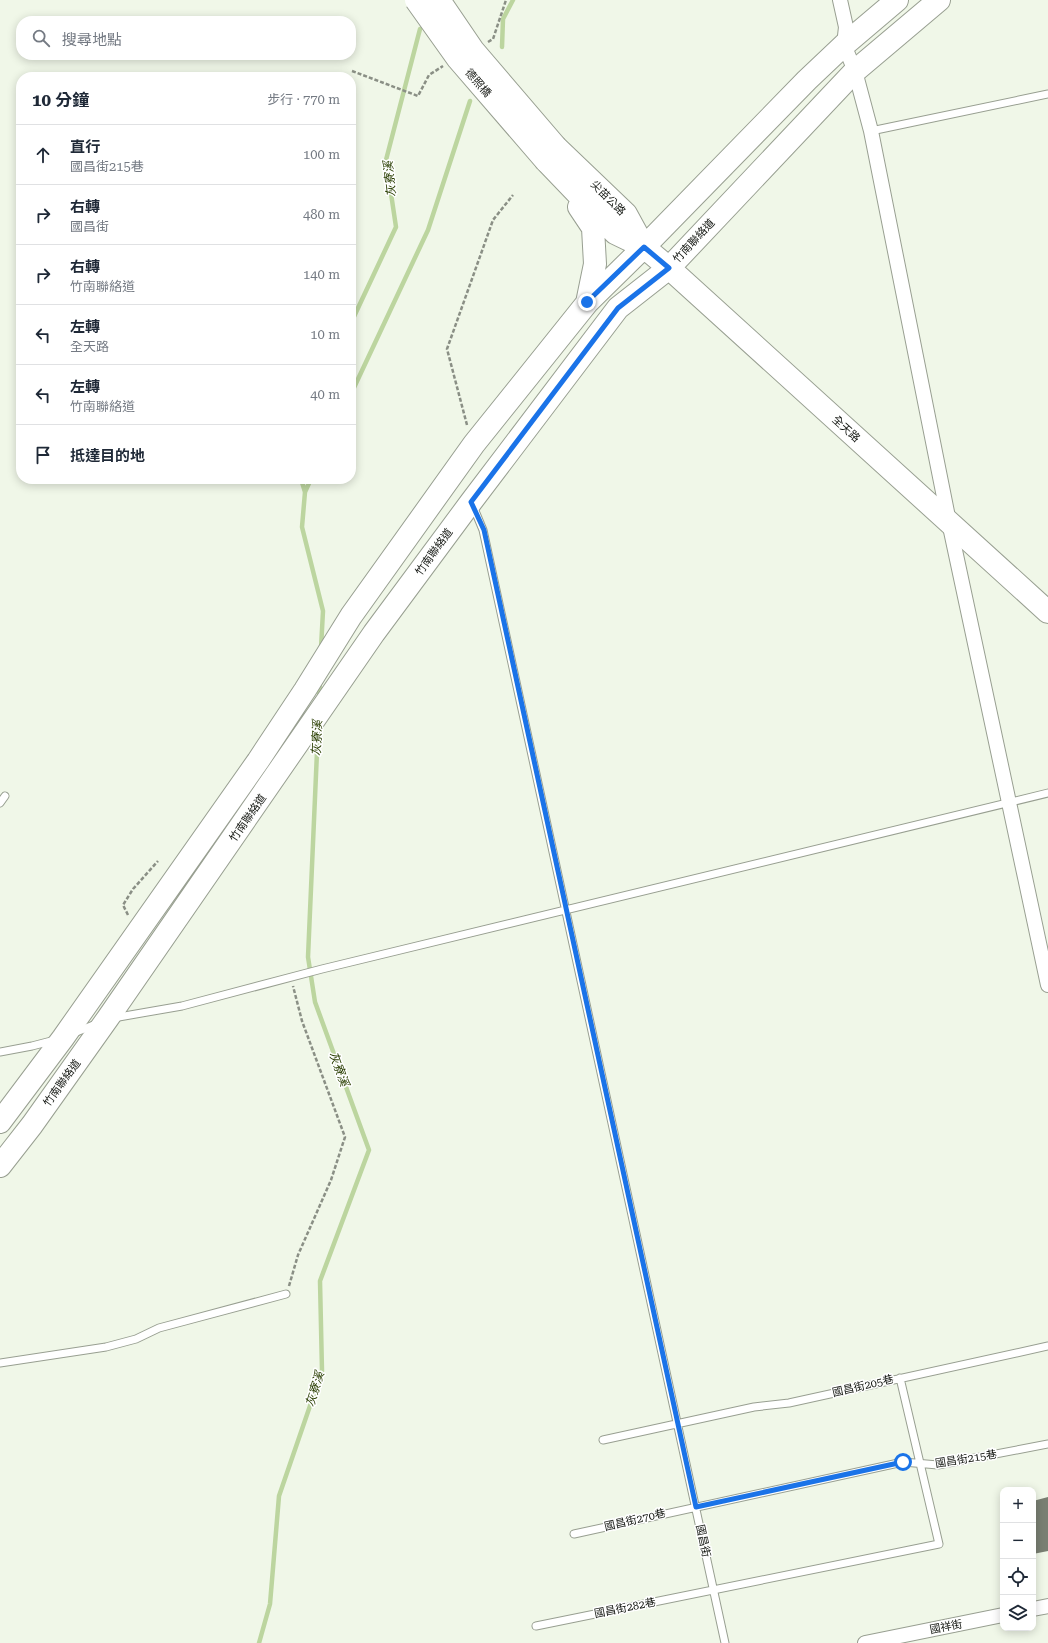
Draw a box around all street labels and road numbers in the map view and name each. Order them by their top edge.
street label: 德照橋 [462,66,494,100]
street label: 尖苗公路 [588,178,628,218]
street label: 竹南聯絡道 [670,216,718,266]
street label: 全天路 [829,413,863,445]
street label: 竹南聯絡道 [413,526,455,578]
street label: 竹南聯絡道 [227,792,269,844]
street label: 竹南聯絡道 [41,1057,83,1109]
street label: 國昌街205巷 [831,1373,895,1399]
street label: 國昌街215巷 [934,1448,998,1470]
street label: 國昌街270巷 [603,1507,667,1533]
street label: 國昌街 [693,1524,713,1558]
street label: 國昌街282巷 [593,1596,657,1620]
street label: 國祥街 [929,1617,963,1637]

